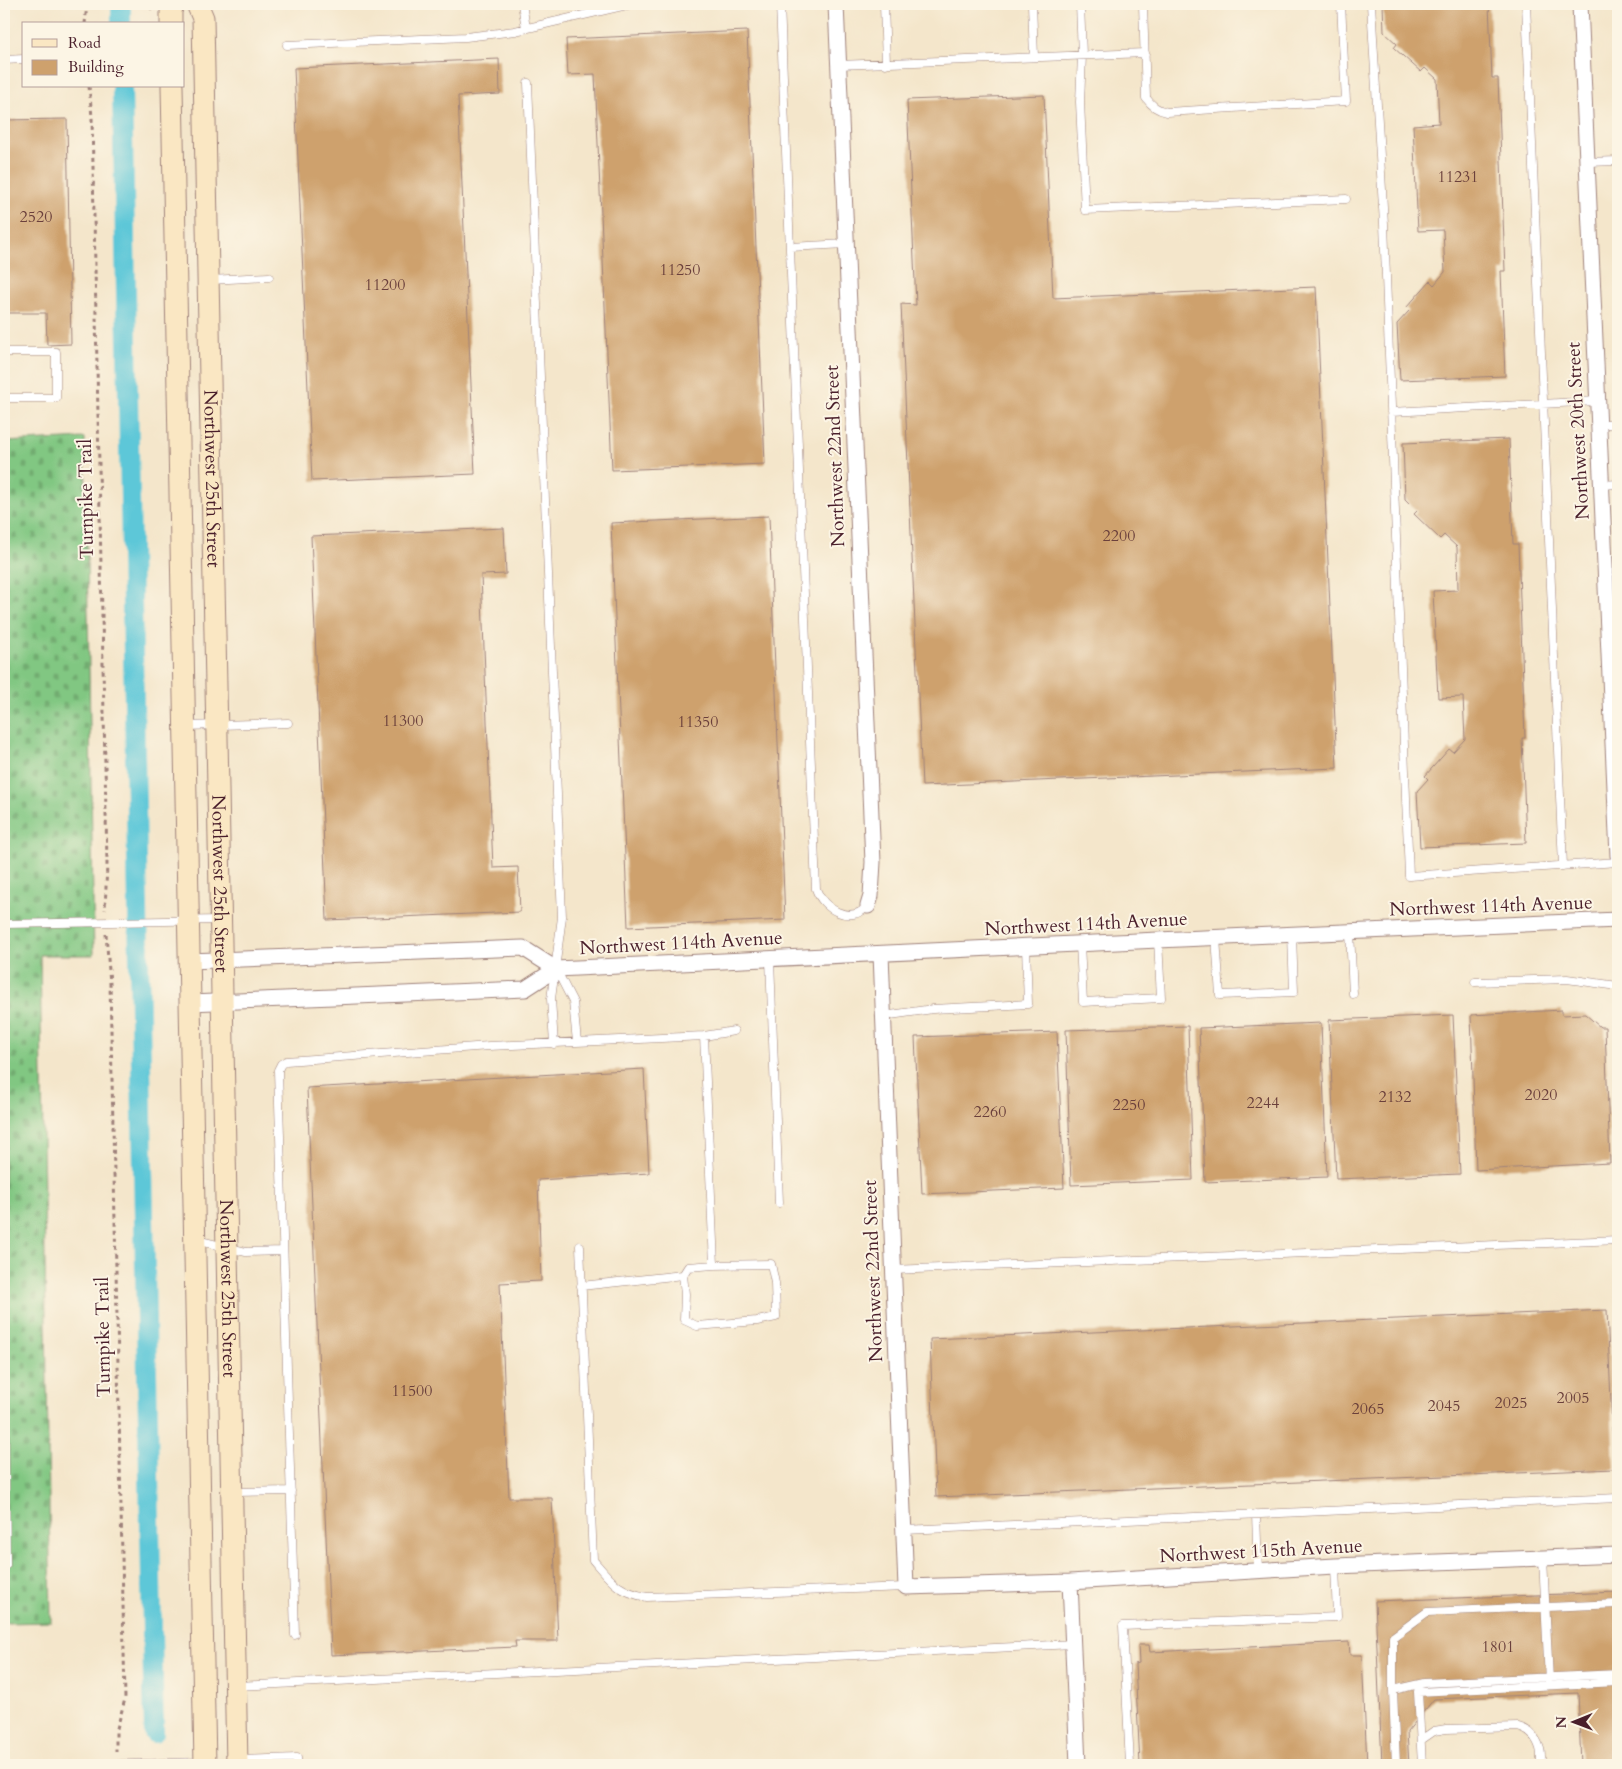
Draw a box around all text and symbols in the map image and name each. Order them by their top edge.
legend [22,22,185,88]
text: Road [68,33,101,53]
text: Building [68,57,124,77]
house number: 11231 [1438,166,1478,188]
house number: 2520 [20,206,52,228]
house number: 11250 [660,259,700,281]
house number: 11200 [365,274,405,296]
street label: Northwest 20th Street [1560,342,1596,520]
street label: Northwest 22nd Street [819,364,851,548]
street label: Northwest 25th Street [197,389,227,568]
street label: Turnpike Trail [72,438,100,560]
house number: 2200 [1103,525,1135,547]
house number: 11300 [383,710,423,732]
house number: 11350 [678,711,718,733]
street label: Northwest 25th Street [205,794,235,973]
street label: Northwest 114th Avenue [1389,889,1593,923]
street label: Northwest 114th Avenue [984,906,1188,942]
street label: Northwest 114th Avenue [579,925,783,961]
house number: 2020 [1525,1084,1557,1106]
house number: 2132 [1379,1086,1411,1108]
house number: 2244 [1247,1092,1279,1114]
house number: 2250 [1113,1094,1145,1116]
house number: 2260 [974,1101,1006,1123]
street label: Northwest 22nd Street [857,1179,889,1363]
street label: Northwest 25th Street [213,1199,242,1378]
street label: Turnpike Trail [89,1276,117,1398]
house number: 11500 [392,1380,432,1402]
house number: 2005 [1557,1387,1589,1409]
house number: 2025 [1495,1392,1527,1414]
house number: 2045 [1428,1395,1460,1417]
house number: 2065 [1352,1398,1384,1420]
street label: Northwest 115th Avenue [1159,1533,1363,1569]
house number: 1801 [1482,1636,1514,1658]
north arrow [1550,1696,1600,1746]
text: N [1552,1716,1571,1728]

